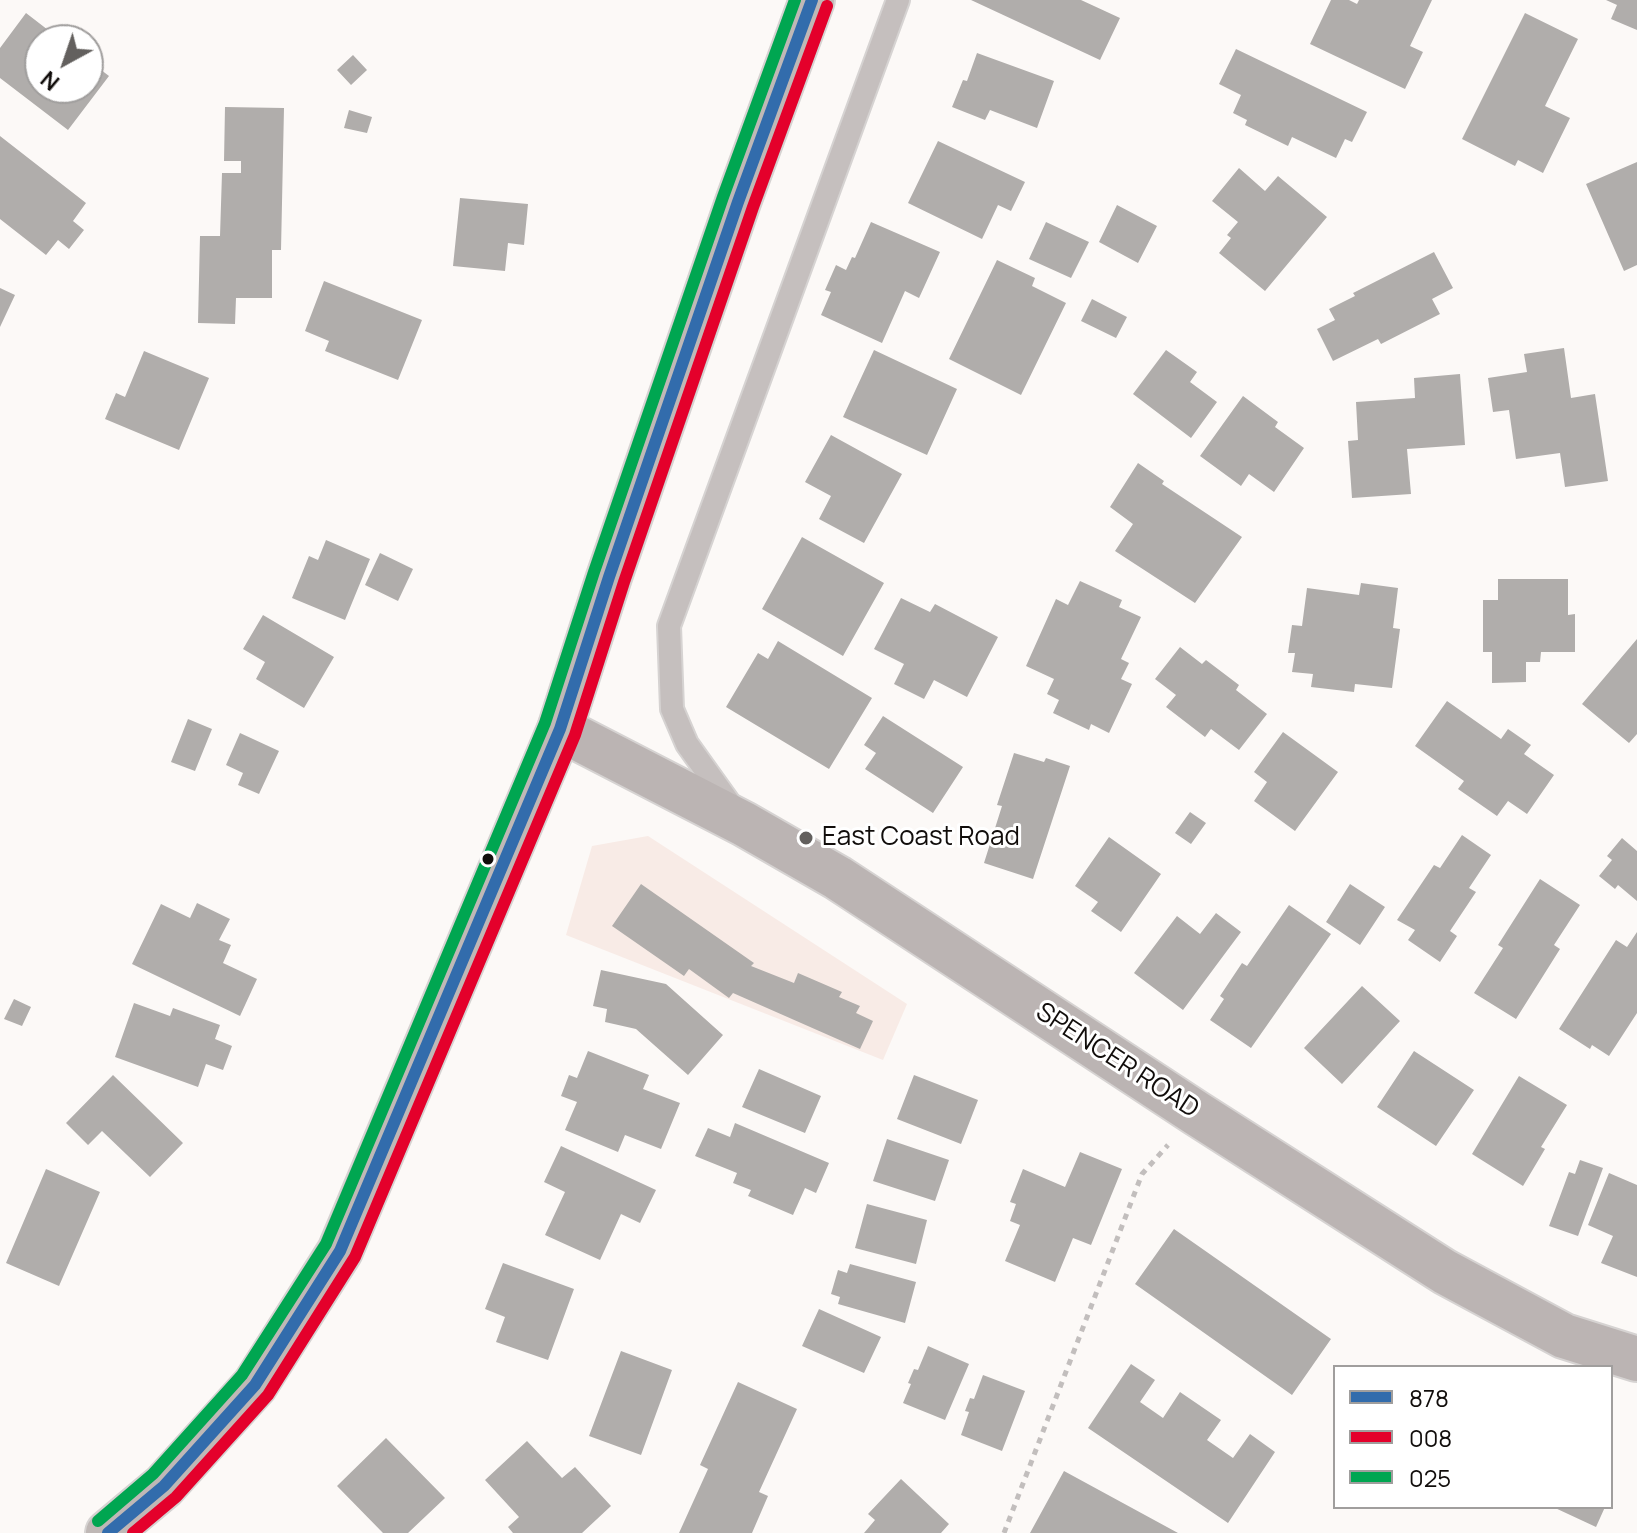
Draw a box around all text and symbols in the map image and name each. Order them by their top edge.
north arrow [24,24,104,104]
text: N [34,64,66,97]
place label: East Coast Road [822,822,1020,854]
marker: East Coast Road [797,829,815,847]
unlabelled marker [480,851,496,867]
street label: SPENCER ROAD [1030,997,1204,1125]
legend [1333,1365,1613,1509]
text: 878 [1409,1381,1449,1414]
text: 008 [1409,1421,1452,1454]
text: 025 [1409,1461,1451,1494]

